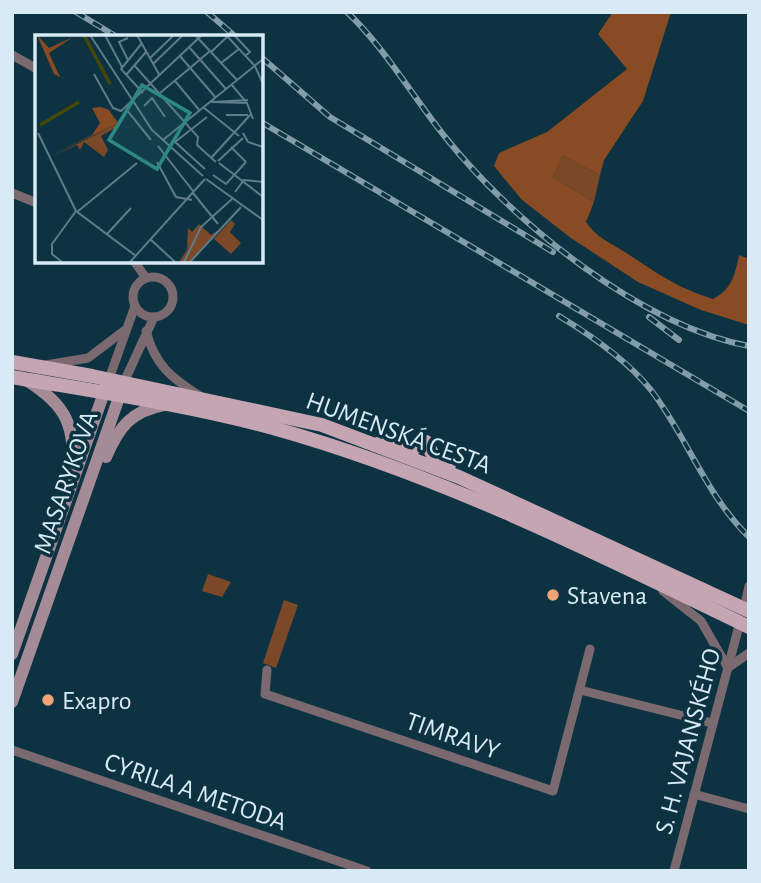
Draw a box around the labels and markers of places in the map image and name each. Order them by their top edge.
place label: Stavena [567,583,647,609]
marker: Stavena [545,587,561,603]
place label: Exapro [62,688,131,714]
marker: Exapro [40,692,56,708]

